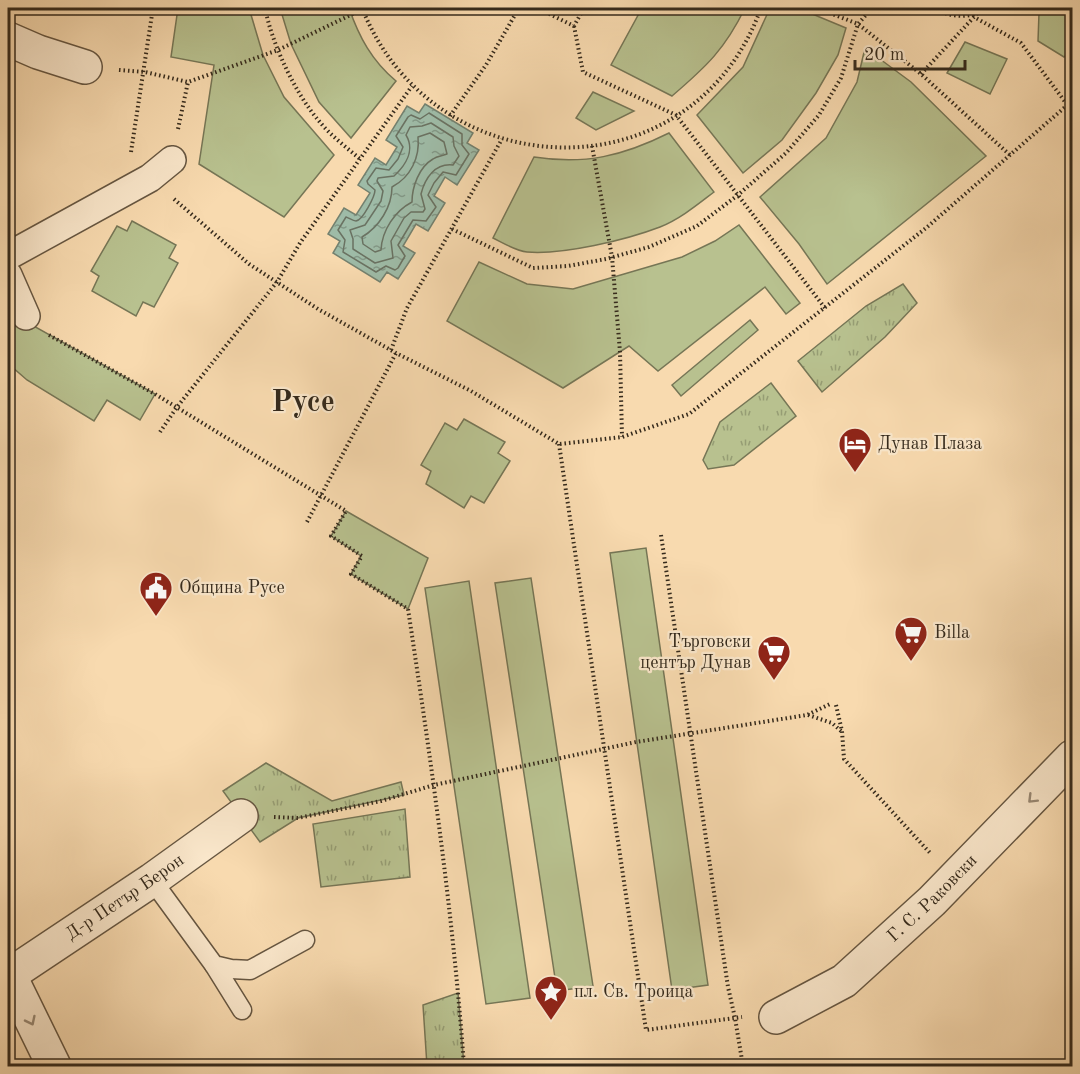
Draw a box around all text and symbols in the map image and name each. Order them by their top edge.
scale bar [855,33,964,71]
text: 20 m [864,46,904,64]
district label: Русе [271,388,335,418]
hotel icon: Дунав Плаза [837,426,873,473]
place label: Дунав Плаза [878,435,982,453]
public building icon: Община Русе [138,570,174,617]
place label: Община Русе [179,579,285,597]
supermarket icon: Billa [893,615,929,662]
place label: Billa [934,624,970,642]
place label: Tърговски център Дунав [640,633,751,672]
supermarket icon: Tърговски център Дунав [756,634,792,681]
one-way arrow [1028,793,1039,803]
street label: Д-р Петър Берон [63,851,188,944]
street label: Г. С. Раковски [884,851,981,946]
place icon: пл. Св. Троица [533,974,569,1021]
place label: пл. Св. Троица [574,983,693,1001]
one-way arrow [24,1014,36,1025]

